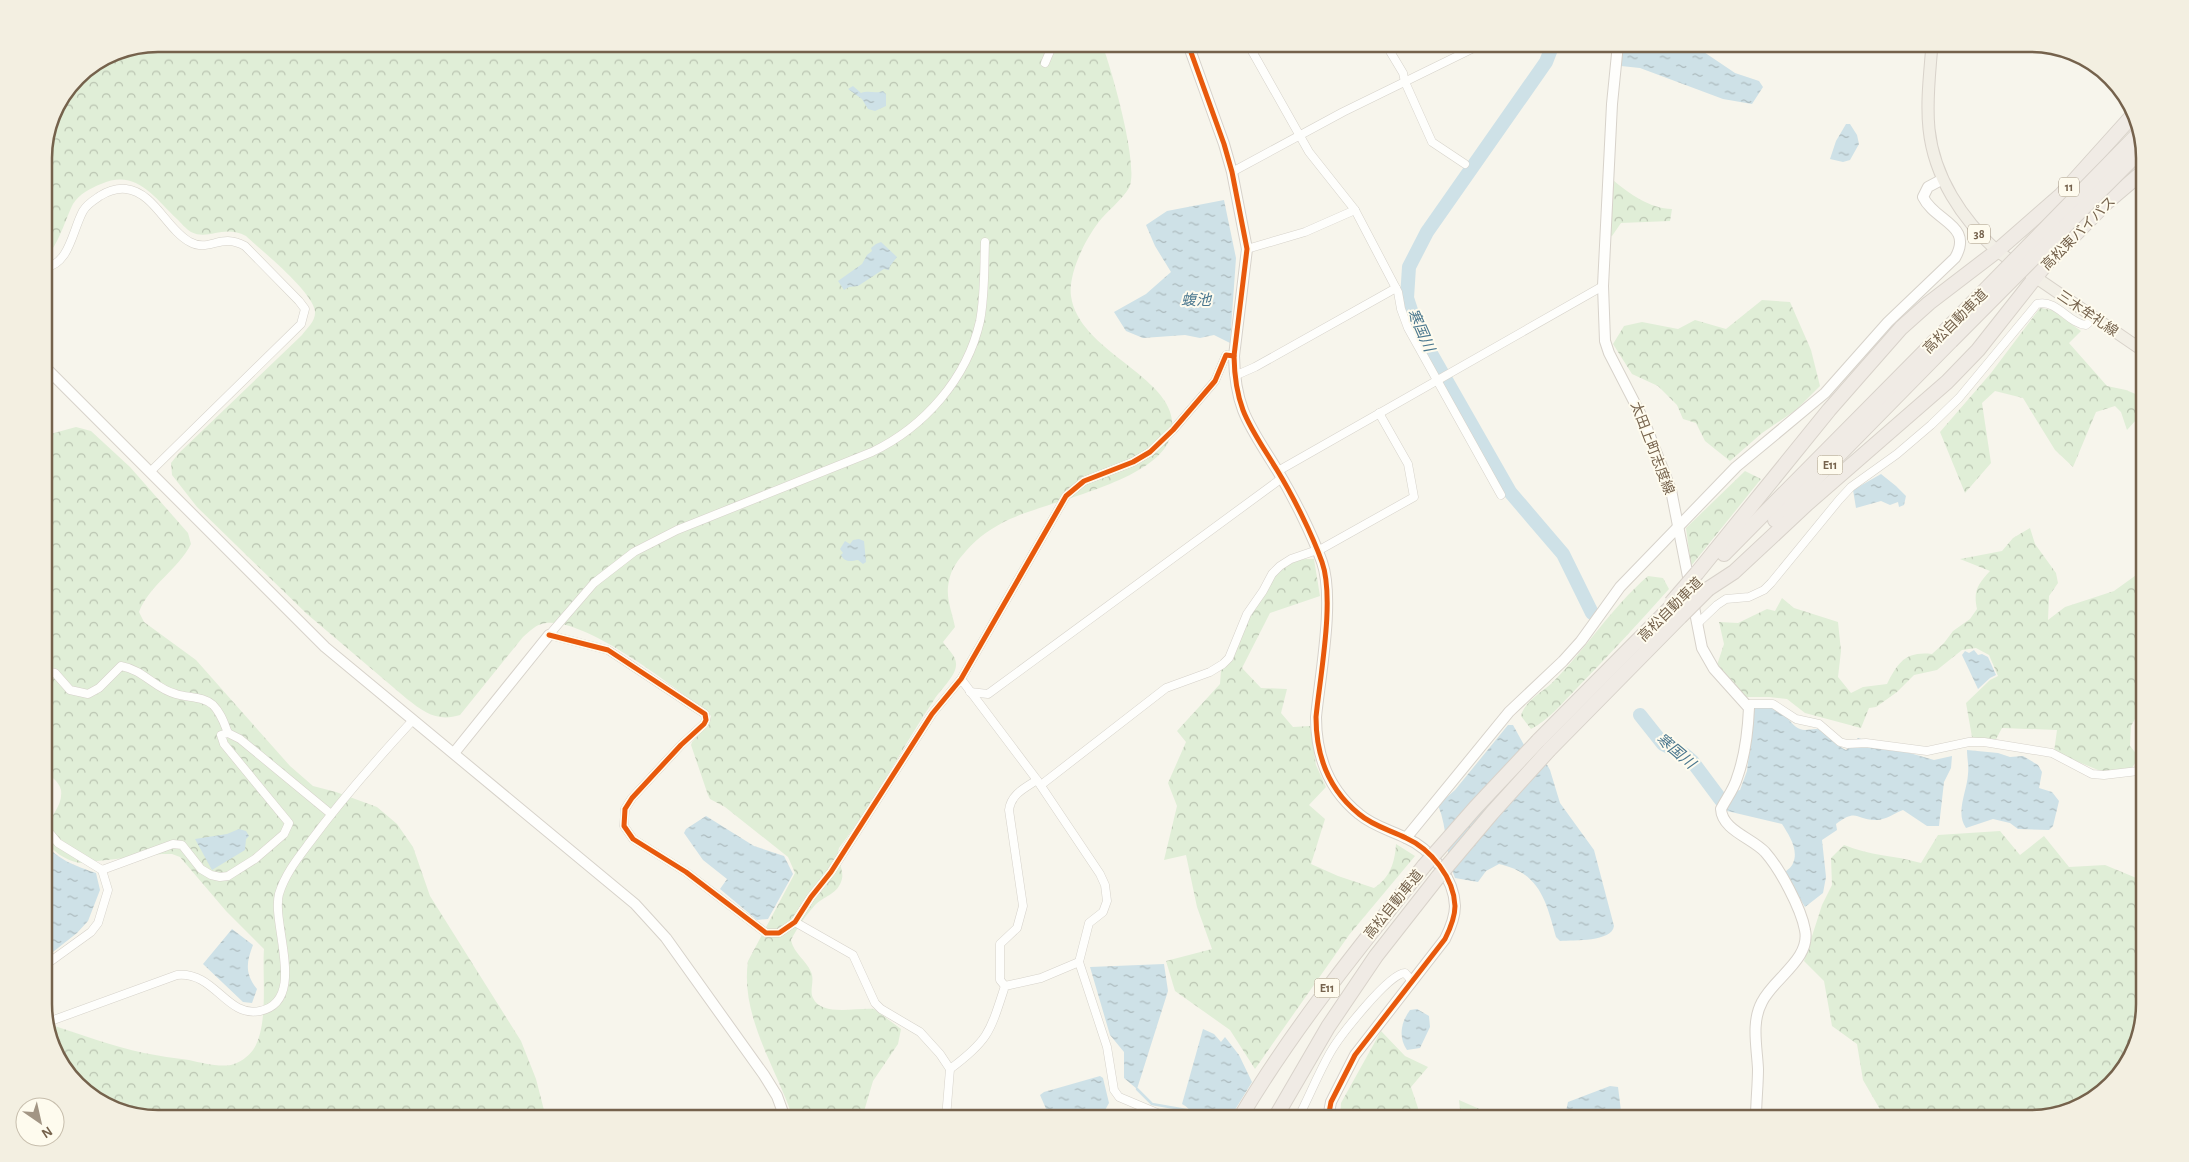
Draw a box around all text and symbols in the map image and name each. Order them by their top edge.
road number: 11 [2059,178,2079,196]
street label: 高松東バイパス [2038,193,2118,273]
road number: 38 [1968,224,1990,243]
street label: 高松自動車道 [1920,286,1990,356]
street label: 三木牟礼線 [2055,288,2121,339]
water label: 蝮池 [1181,292,1213,308]
water label: 寒国川 [1405,306,1438,356]
street label: 太田上町志度線 [1628,400,1677,497]
road number: E11 [1818,456,1842,474]
street label: 高松自動車道 [1635,574,1705,644]
water label: 寒国川 [1654,730,1700,773]
street label: 高松自動車道 [1361,867,1426,942]
road number: E11 [1314,978,1340,998]
north arrow [15,1097,65,1147]
text: N [39,1123,55,1140]

